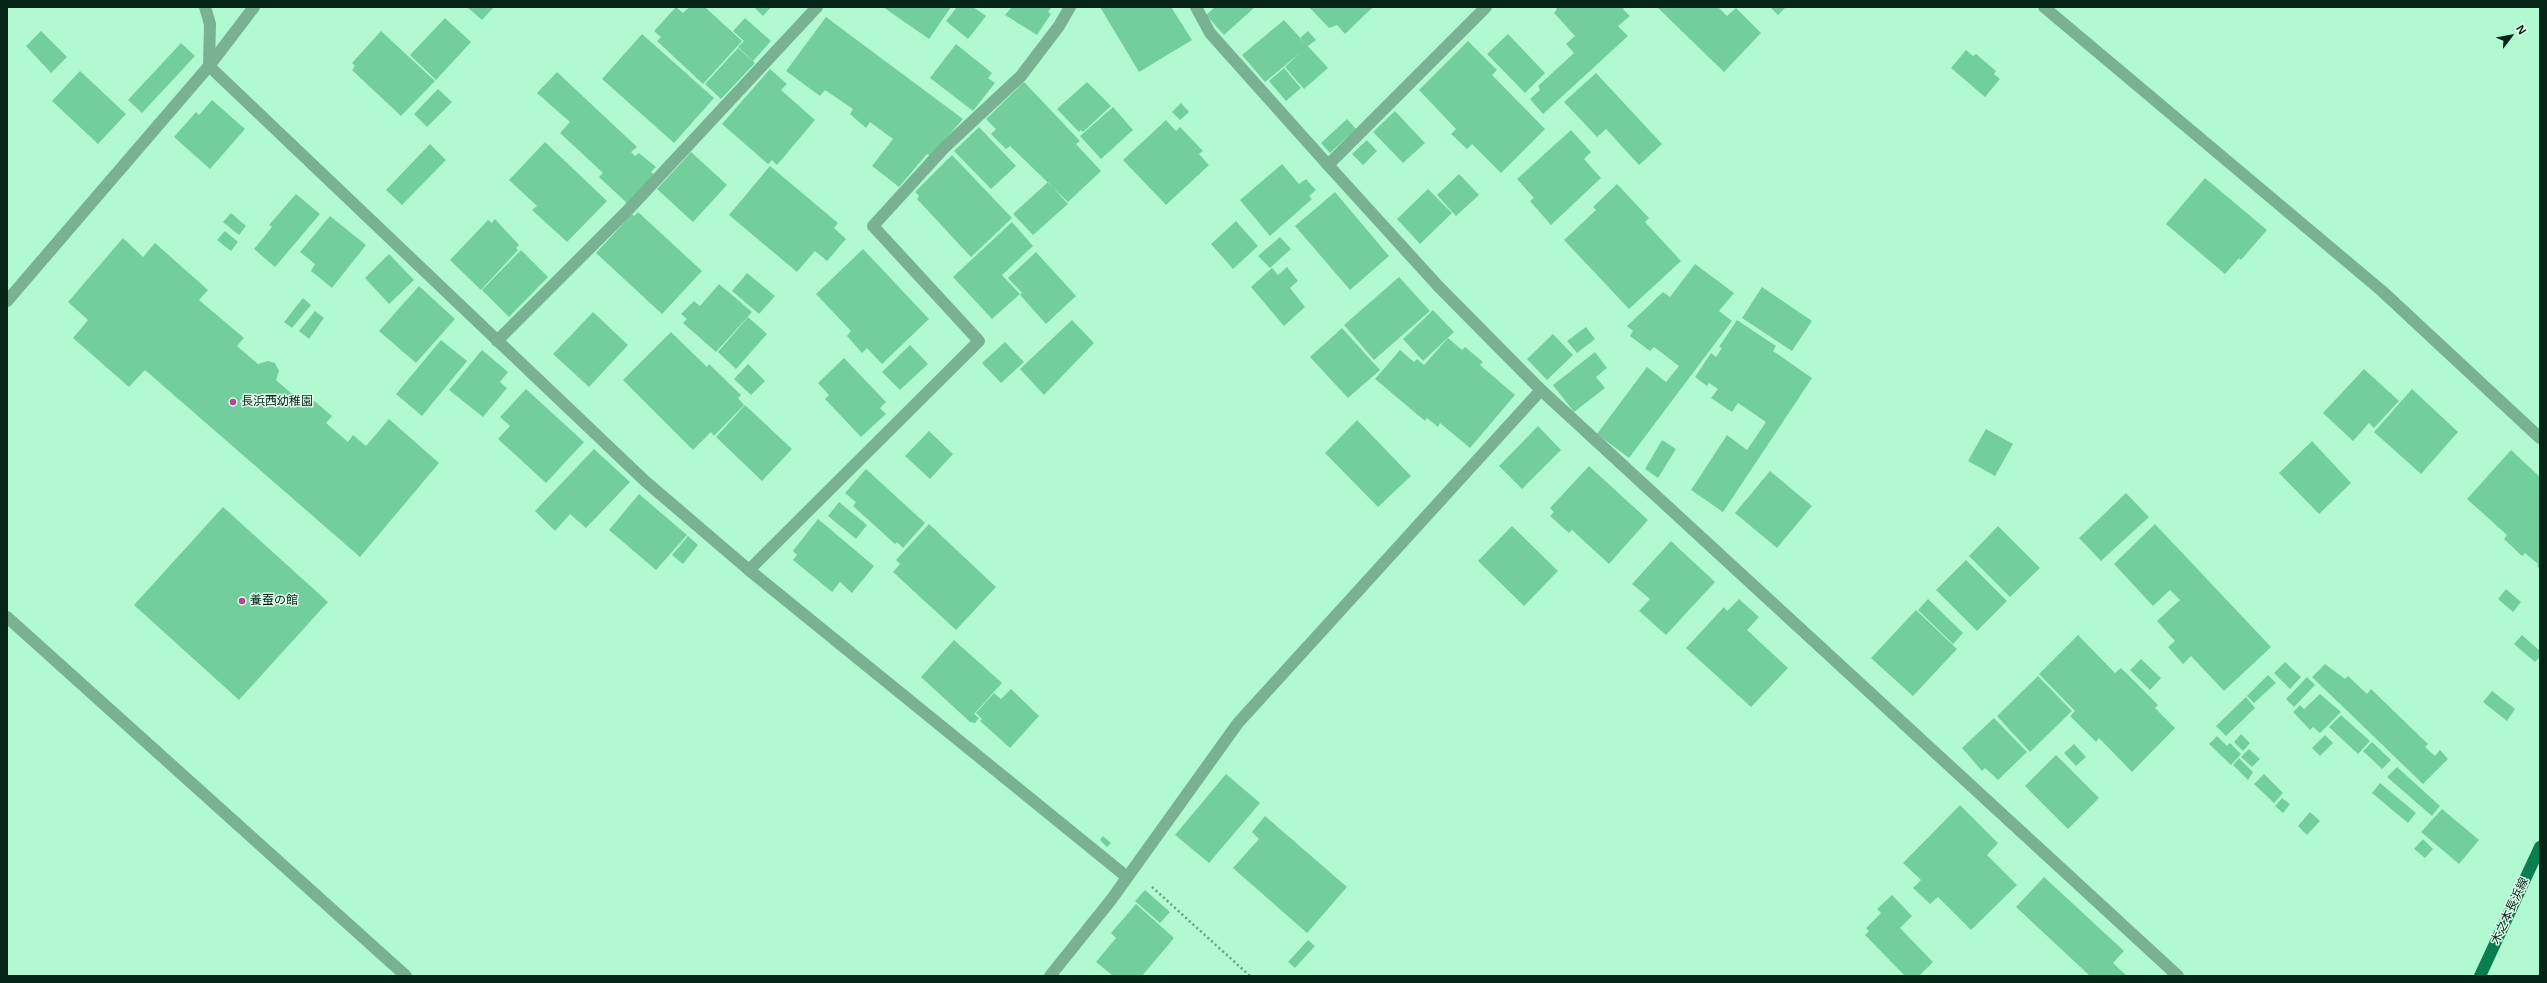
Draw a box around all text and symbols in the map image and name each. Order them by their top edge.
north arrow [2491,16,2531,56]
text: N [2513,22,2530,37]
place label: 長浜西幼稚園 [241,395,313,409]
marker: 長浜西幼稚園 [228,397,238,407]
place label: 養蚕の館 [250,594,298,608]
marker: 養蚕の館 [237,596,247,606]
street label: 木之本長浜線 [2488,875,2532,947]

